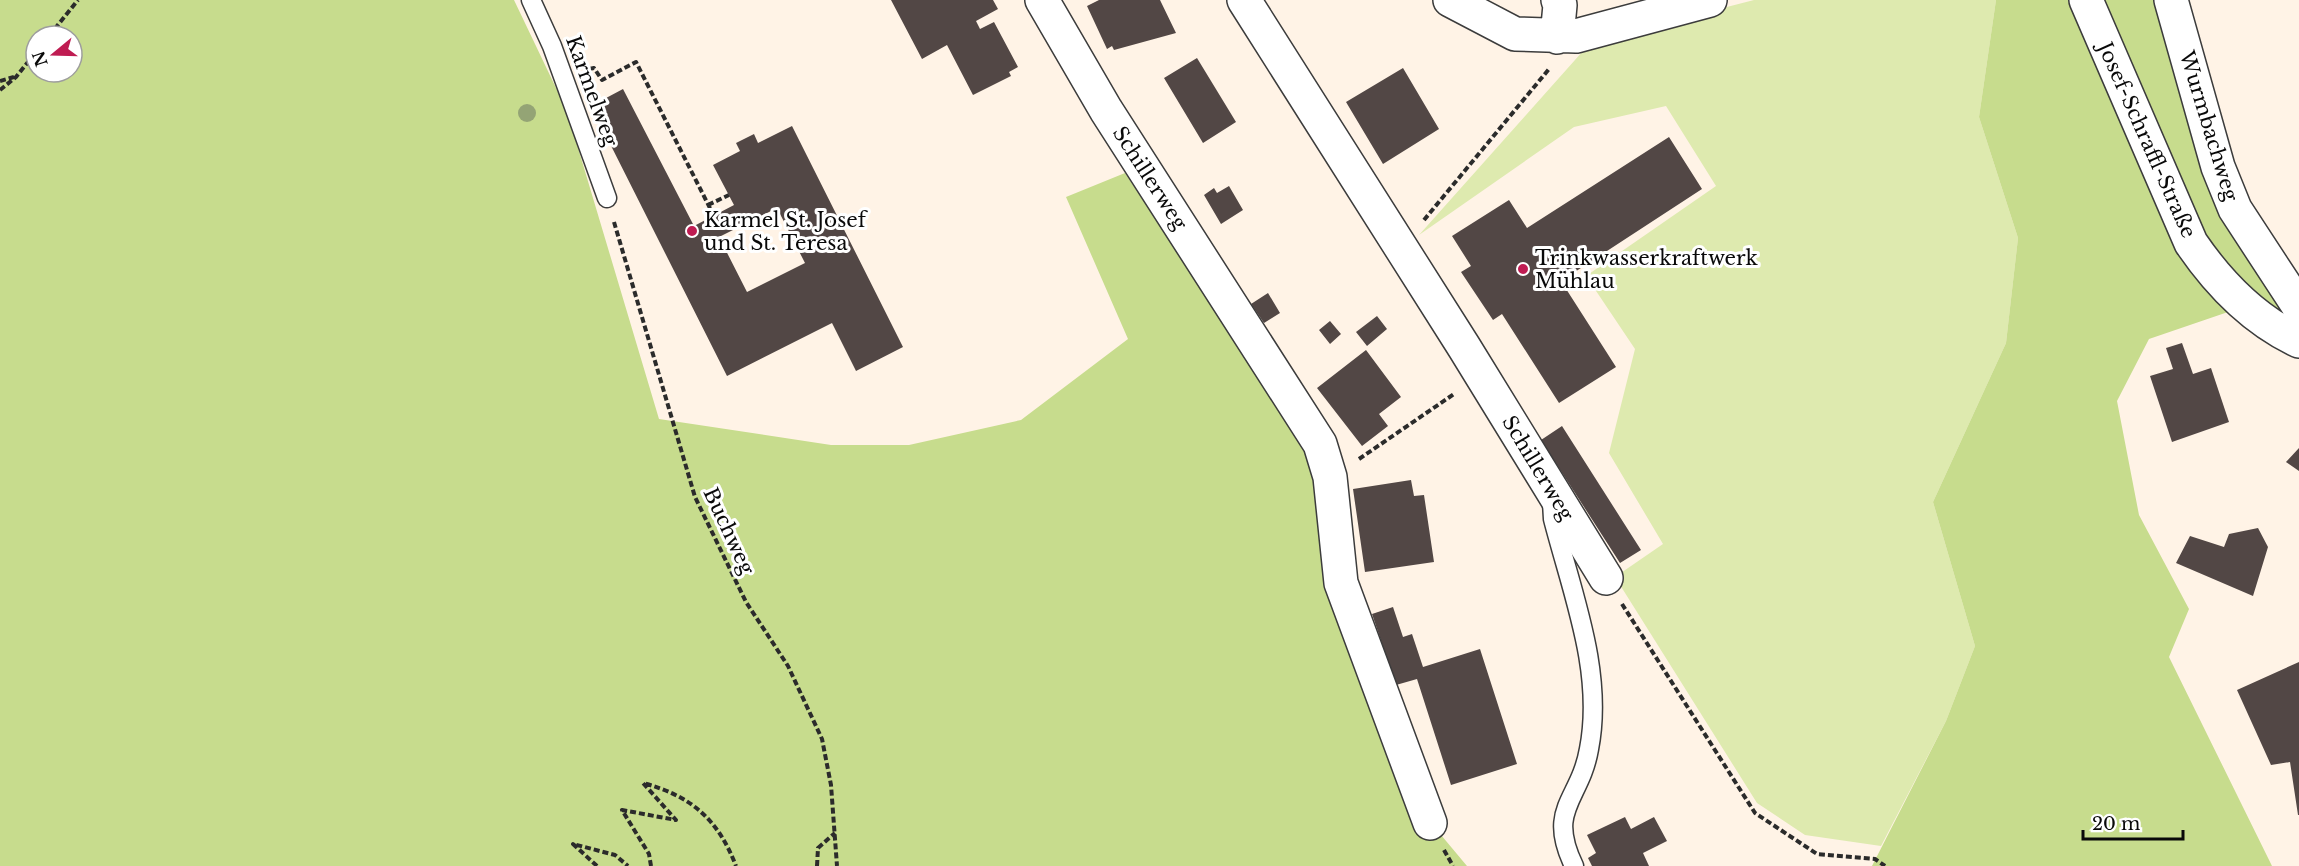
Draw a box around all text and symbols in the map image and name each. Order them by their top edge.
north arrow [24,24,84,84]
street label: Karmelweg [561,33,623,150]
street label: Josef-Schraffl-Straße [2092,36,2201,241]
street label: Wurmbachweg [2174,47,2244,205]
text: N [28,49,52,69]
street label: Schillerweg [1108,122,1193,235]
place label: Karmel St. Josef und St. Teresa [704,208,869,255]
marker: Karmel St. Josef und St. Teresa [685,224,699,238]
place label: Trinkwasserkraftwerk Mühlau [1535,246,1759,293]
marker: Trinkwasserkraftwerk Mühlau [1516,262,1530,276]
street label: Schillerweg [1497,411,1579,526]
street label: Buchweg [698,484,760,579]
scale bar [2083,803,2184,841]
text: 20 m [2092,813,2140,835]

